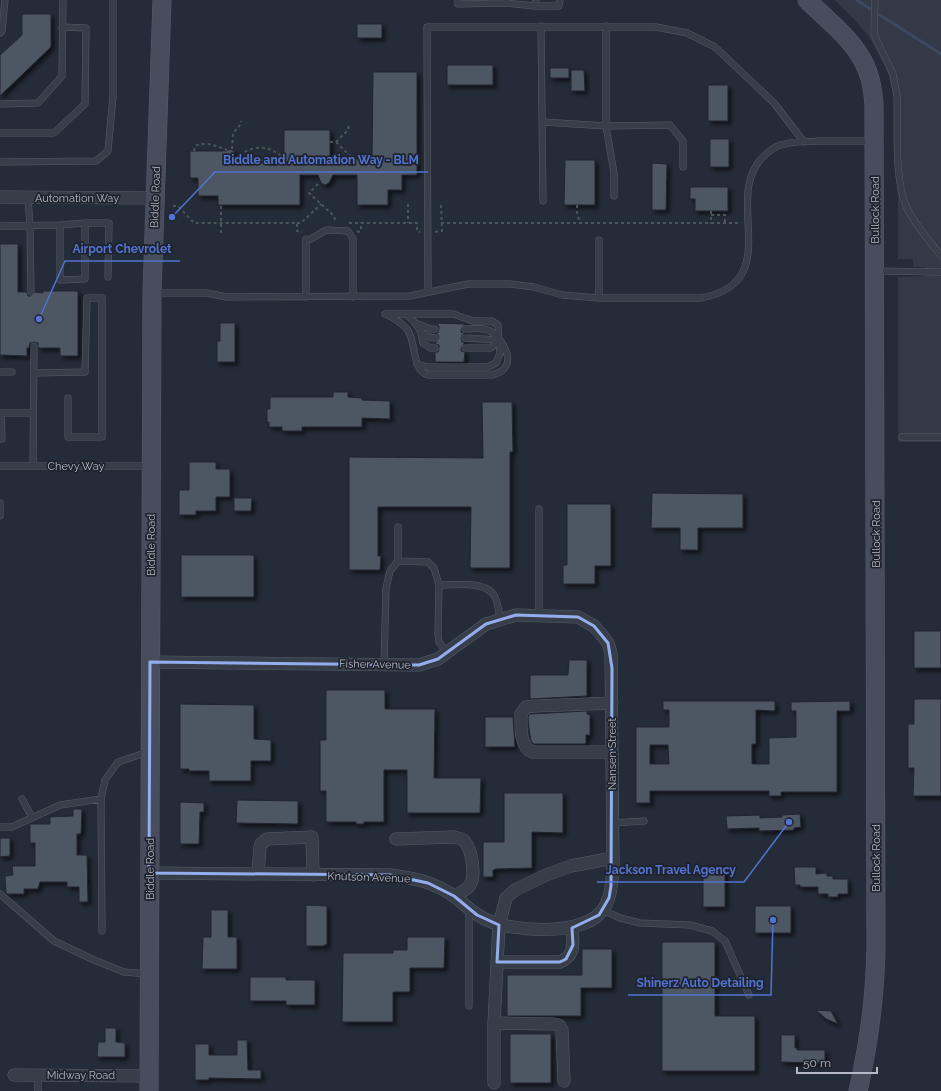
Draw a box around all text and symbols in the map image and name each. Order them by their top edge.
callout: Biddle and Automation Way - BLM [215,148,428,172]
text: Biddle and Automation Way - BLM [223,153,419,167]
street label: Biddle Road [148,166,163,228]
street label: Bullock Road [869,176,882,244]
street label: Automation Way [35,192,119,205]
callout: Airport Chevrolet [65,237,180,261]
text: Airport Chevrolet [72,242,172,256]
street label: Chevy Way [48,460,104,473]
street label: Bullock Road [870,500,883,568]
street label: Biddle Road [145,514,158,576]
street label: Fisher Avenue [339,657,412,672]
street label: Nansen Street [606,718,619,790]
street label: Bullock Road [870,824,883,892]
street label: Biddle Road [144,838,157,900]
callout: Jackson Travel Agency [597,858,744,882]
text: Jackson Travel Agency [606,863,736,877]
street label: Knutson Avenue [327,870,411,885]
callout: Shinerz Auto Detailing [628,971,771,995]
text: Shinerz Auto Detailing [636,976,764,990]
scale bar [797,1049,877,1075]
text: 50 m [803,1056,831,1070]
street label: Midway Road [47,1069,115,1082]

